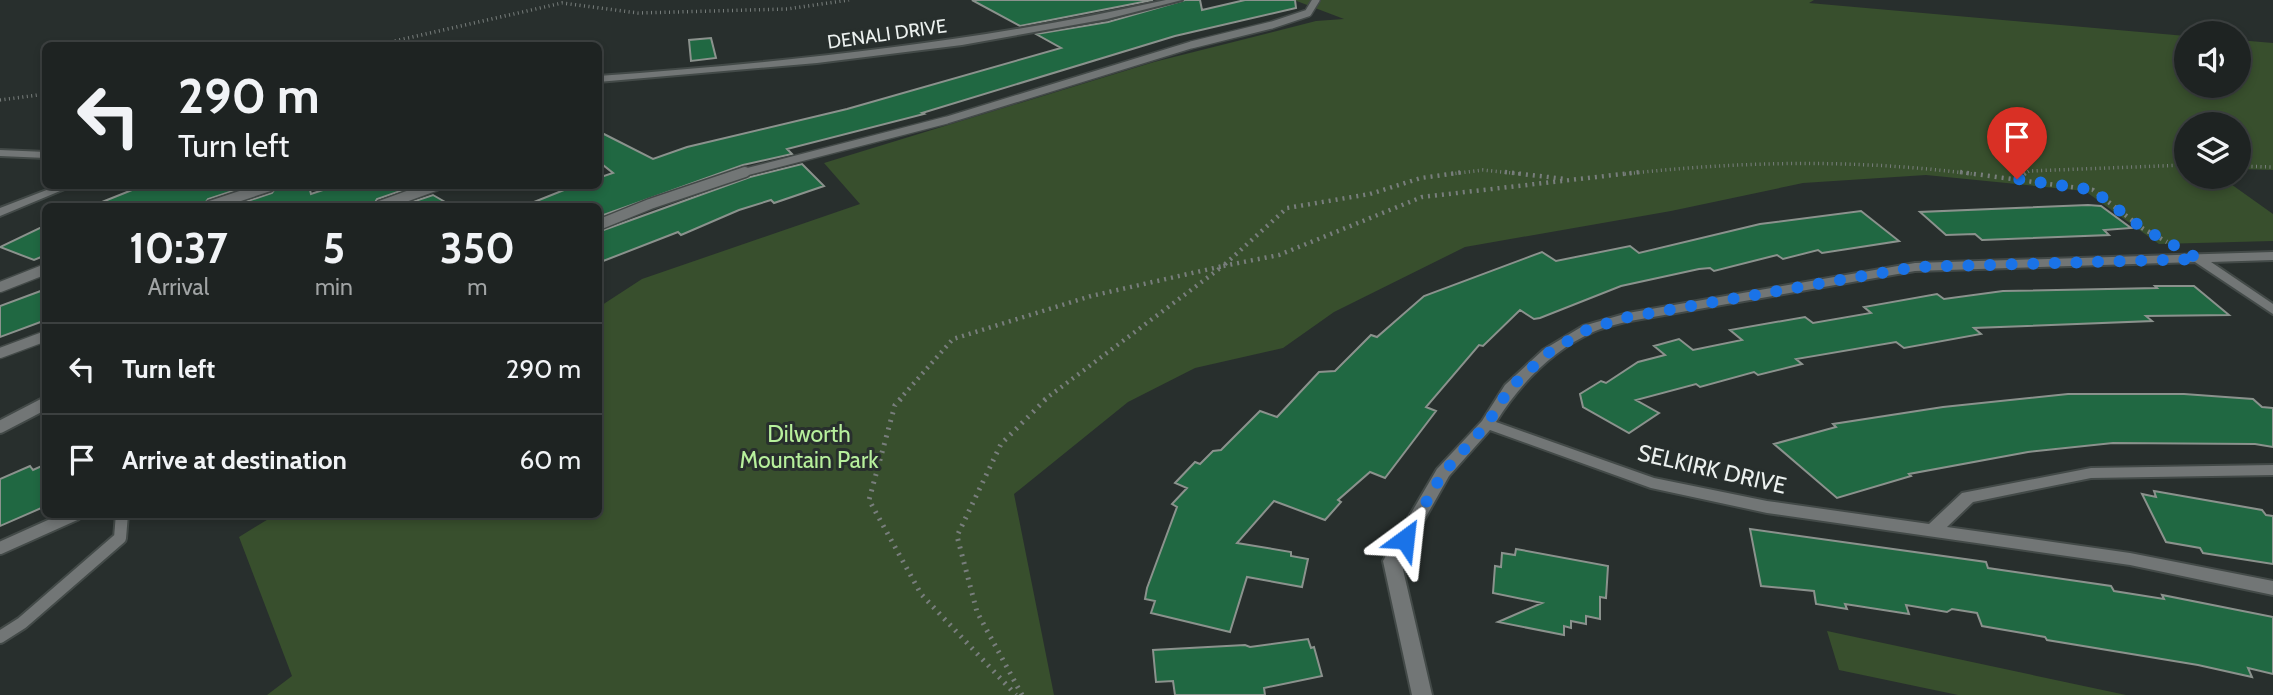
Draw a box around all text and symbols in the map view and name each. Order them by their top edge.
street label: DENALI DRIVE [826,14,948,54]
map controls [2174,21,2251,189]
button: sound [2174,21,2251,98]
text: 290 m [178,66,320,125]
icon: left [63,70,154,161]
pin [1987,107,2047,179]
button: layers [2174,112,2251,189]
icon: arrive [1998,118,2036,156]
text: Turn left [178,126,289,165]
text: 10:37 [129,222,228,274]
text: 5 [323,222,345,274]
text: 350 [440,222,515,274]
text: Arrival [148,273,209,301]
text: min [315,273,353,301]
text: m [467,273,487,301]
icon: left [63,350,101,388]
text: Turn left [122,353,215,385]
text: 290 m [506,353,581,385]
park label: Dilworth Mountain Park [740,420,879,474]
street label: SELKIRK DRIVE [1635,438,1789,500]
icon: arrive [63,441,101,479]
text: Arrive at destination [122,444,347,476]
text: 60 m [519,444,581,476]
position arrow [1368,502,1442,576]

